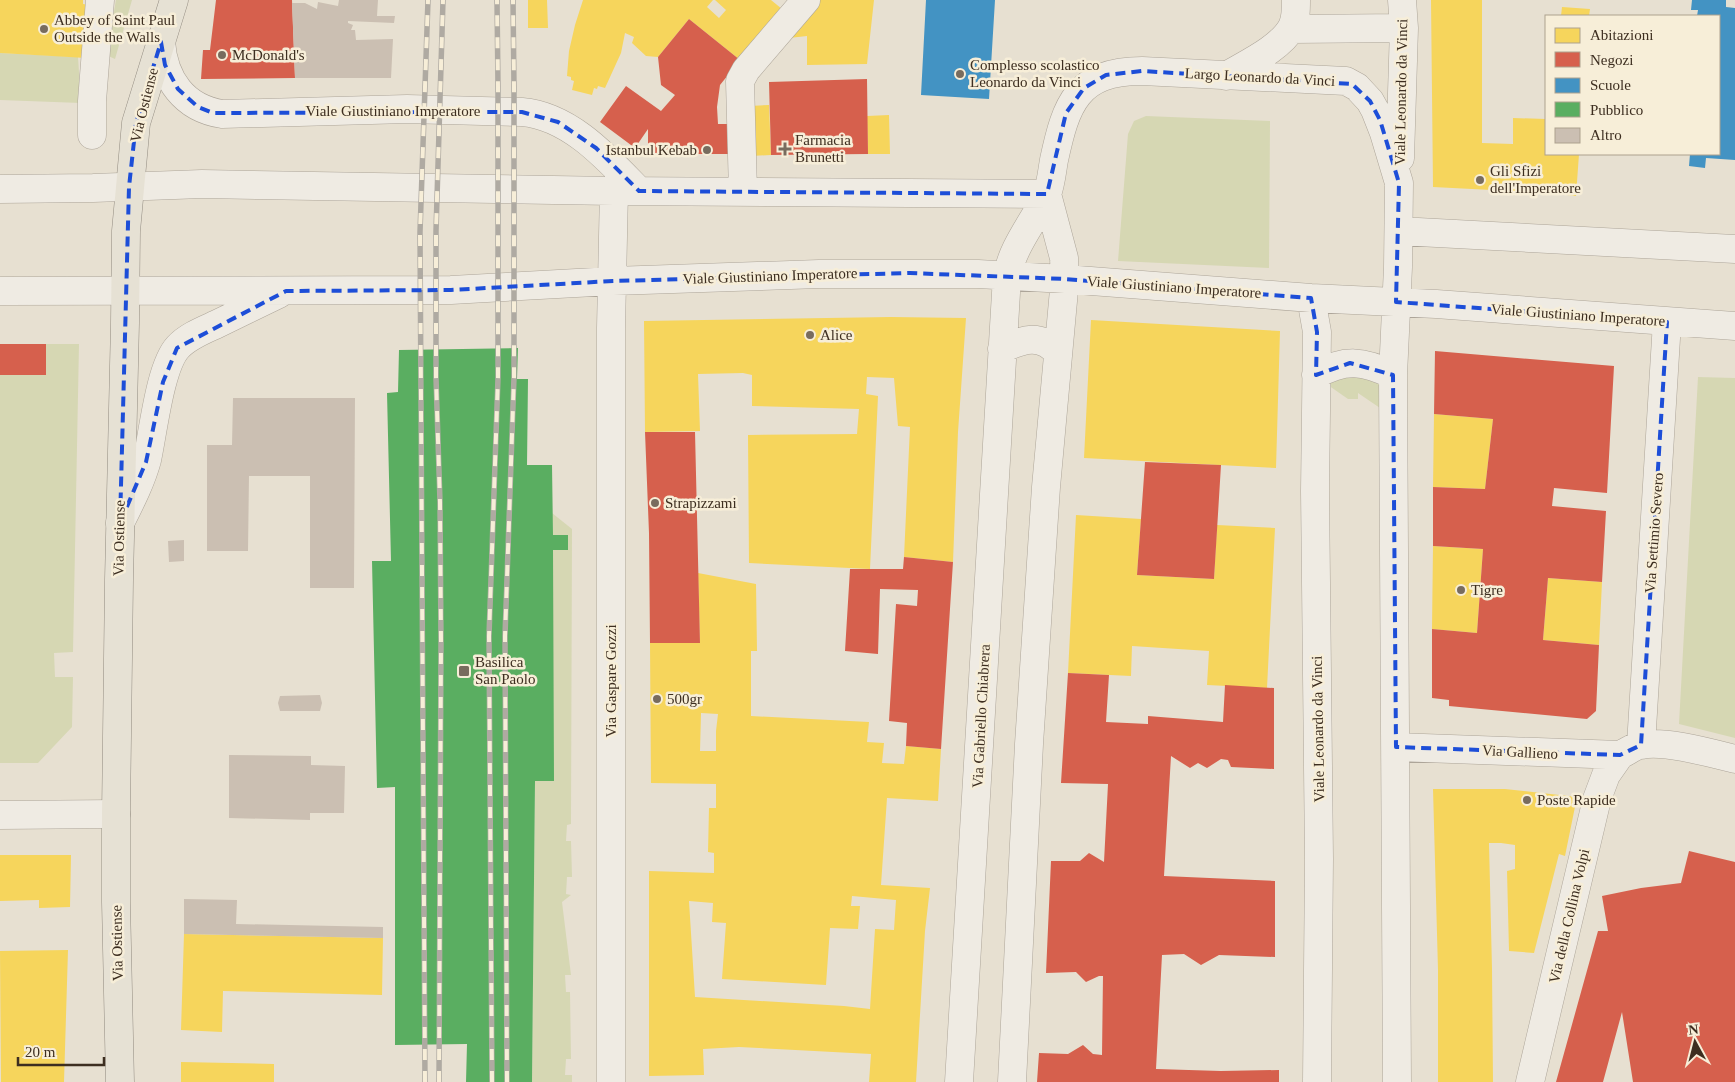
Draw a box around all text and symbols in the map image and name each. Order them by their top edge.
place label: Abbey of Saint Paul Outside the Walls [54,12,175,45]
legend [1545,15,1720,155]
street label: Viale Leonardo da Vinci [1392,19,1410,165]
marker: Abbey of Saint Paul Outside the Walls [38,23,50,35]
text: Abitazioni [1590,27,1653,43]
place label: McDonald's [232,47,305,63]
marker: McDonald's [216,49,228,61]
text: Negozi [1590,52,1633,68]
place label: Complesso scolastico Leonardo da Vinci [970,57,1100,90]
street label: Largo Leonardo da Vinci [1184,65,1336,89]
street label: Via Ostiense [127,66,161,144]
marker: Complesso scolastico Leonardo da Vinci [954,68,966,80]
text: Scuole [1590,77,1631,93]
text: Pubblico [1590,102,1643,118]
street label: Viale Giustiniano Imperatore [306,103,481,119]
text: Altro [1590,127,1622,143]
place label: Farmacia Brunetti [795,132,851,165]
place label: Istanbul Kebab [606,142,697,158]
marker: Farmacia Brunetti [779,143,791,155]
marker: Istanbul Kebab [701,144,713,156]
place label: Gli Sfizi dell'Imperatore [1490,163,1581,196]
marker: Gli Sfizi dell'Imperatore [1474,174,1486,186]
street label: Viale Giustiniano Imperatore [682,265,858,287]
street label: Viale Giustiniano Imperatore [1086,273,1262,301]
street label: Viale Giustiniano Imperatore [1490,301,1666,329]
place label: Alice [820,327,853,343]
marker: Alice [804,329,816,341]
street label: Via Settimio Severo [1642,472,1666,594]
place label: Strapizzami [665,495,737,511]
marker: Strapizzami [649,497,661,509]
street label: Via Ostiense [110,499,128,576]
place label: Tigre [1471,582,1503,598]
marker: Tigre [1455,584,1467,596]
street label: Via Gaspare Gozzi [603,624,619,738]
street label: Via Gabriello Chiabrera [969,643,993,788]
place label: Basilica San Paolo [475,654,535,687]
street label: Viale Leonardo da Vinci [1309,656,1327,802]
marker: Basilica San Paolo [457,664,471,678]
place label: 500gr [667,691,702,707]
marker: 500gr [651,693,663,705]
street label: Via Gallieno [1482,742,1558,762]
place label: Poste Rapide [1537,792,1616,808]
marker: Poste Rapide [1521,794,1533,806]
street label: Via della Collina Volpi [1546,847,1592,985]
street label: Via Ostiense [108,904,126,981]
north arrow [1670,1017,1720,1067]
text: N [1688,1022,1699,1038]
scale bar [18,1034,104,1066]
text: 20 m [25,1044,56,1060]

